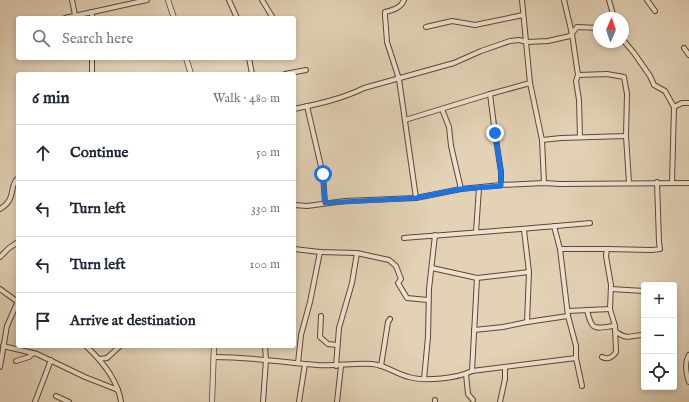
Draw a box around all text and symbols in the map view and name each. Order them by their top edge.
north arrow [593,12,629,48]
search box [16,16,296,60]
icon: search [30,27,52,49]
text: Search here [62,29,133,48]
text: 6 min [32,88,70,109]
text: Walk · 480 m [213,90,280,107]
route end [486,124,504,142]
icon: ahead [32,142,54,164]
text: Continue [70,143,128,162]
text: 50 m [256,144,280,161]
route start [314,165,332,183]
icon: left [32,198,54,220]
text: Turn left [70,199,126,218]
text: 330 m [251,200,280,217]
icon: left [32,254,54,276]
text: Turn left [70,255,126,274]
text: 100 m [250,256,280,273]
map controls [641,282,677,390]
button: + [641,282,677,318]
icon: arrive [32,310,54,332]
text: Arrive at destination [70,311,196,330]
button: − [641,318,677,354]
button: locate [641,354,677,390]

